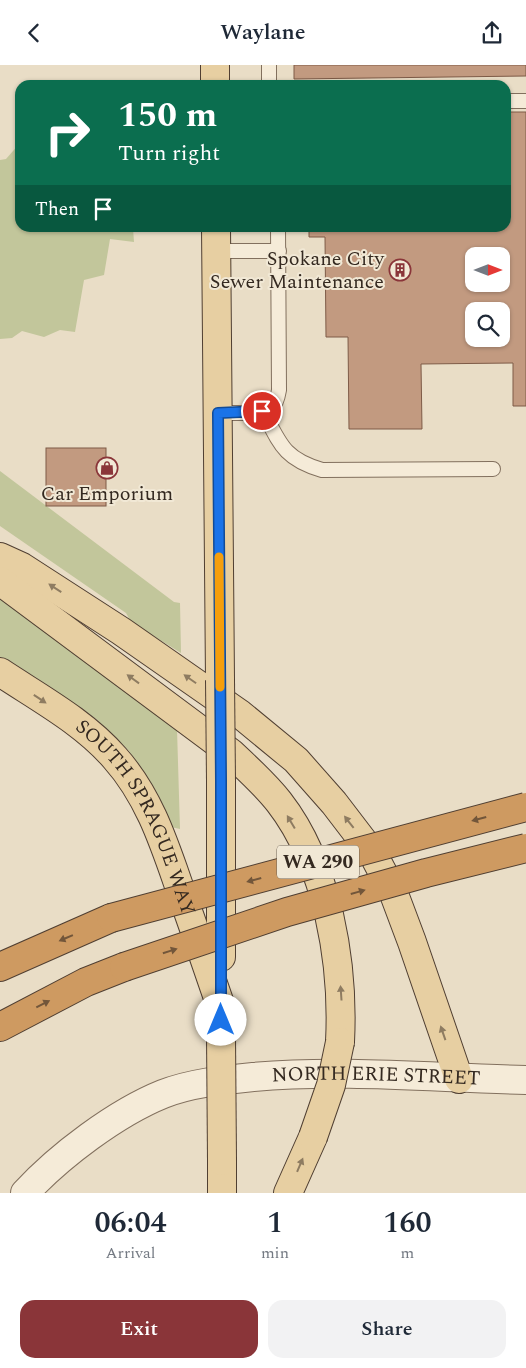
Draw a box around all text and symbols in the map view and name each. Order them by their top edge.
text: Waylane [220,16,306,49]
icon: back [20,19,48,47]
icon: share [478,19,506,47]
text: 150 m [118,89,217,142]
icon: right [35,100,100,165]
text: Turn right [118,137,220,170]
text: Then [35,195,79,224]
icon: arrive [89,195,117,223]
place label: Spokane City Sewer Maintenance [210,244,385,297]
north arrow [465,247,510,293]
map controls [465,247,510,347]
building icon: Spokane City Sewer Maintenance [388,258,412,282]
button: search [465,302,510,347]
pin [241,390,283,432]
icon: arrive [248,397,276,425]
shop icon: Car Emporium [95,456,119,480]
place label: Car Emporium [41,479,173,509]
one-way arrow [49,583,62,593]
one-way arrow [126,674,140,684]
one-way arrow [183,674,197,684]
one-way arrow [34,694,47,704]
street label: SOUTH SPRAGUE WAY [69,712,203,919]
one-way arrow [344,815,354,829]
one-way arrow [286,816,296,829]
one-way arrow [471,816,486,824]
road number: WA 290 [277,845,359,879]
one-way arrow [247,876,262,884]
one-way arrow [351,887,366,895]
one-way arrow [59,934,73,942]
one-way arrow [163,947,178,955]
one-way arrow [336,985,344,1001]
position arrow [194,993,246,1045]
one-way arrow [36,1000,50,1008]
one-way arrow [439,1025,446,1040]
street label: NORTH ERIE STREET [271,1059,481,1094]
one-way arrow [297,1158,305,1172]
text: 06:04 [94,1200,167,1246]
text: 1 [267,1200,283,1246]
text: 160 [383,1200,432,1246]
text: Arrival [106,1241,155,1265]
text: min [261,1241,289,1265]
text: m [401,1241,414,1265]
button: Exit [20,1300,258,1358]
button: Share [268,1300,506,1358]

